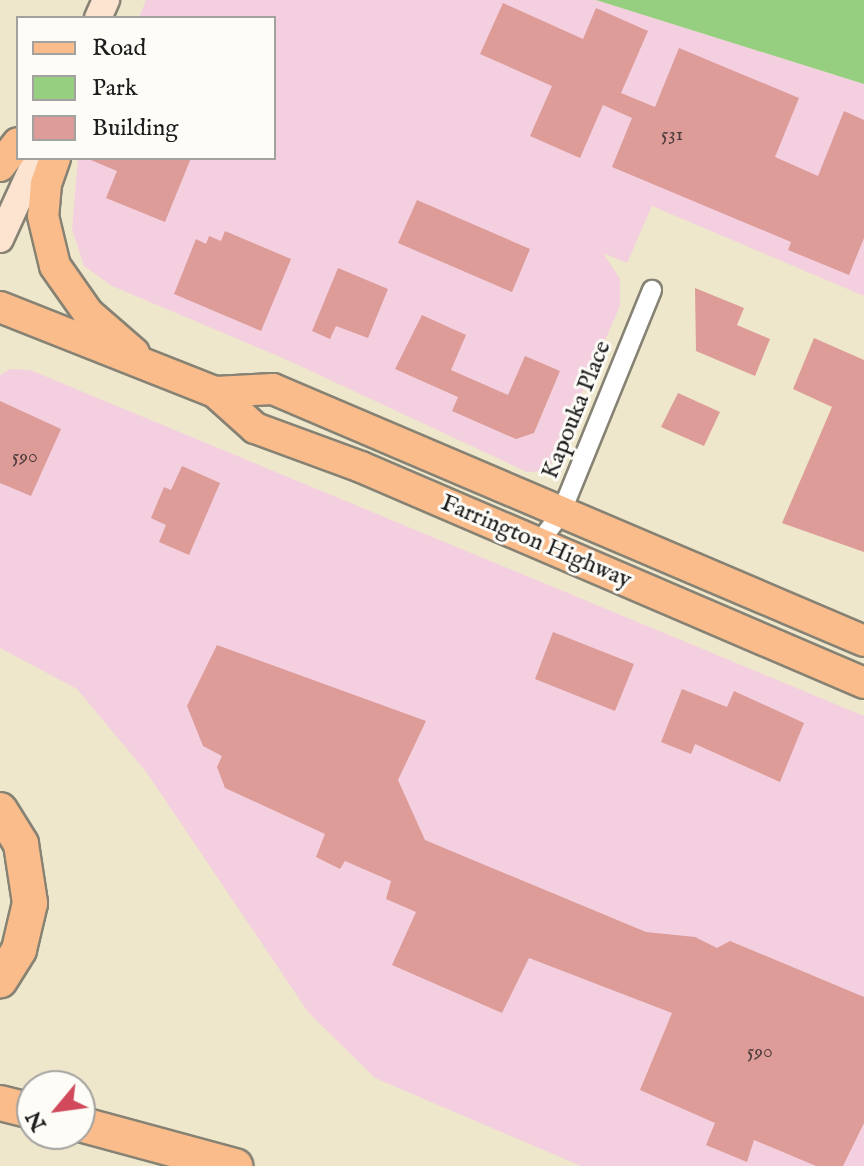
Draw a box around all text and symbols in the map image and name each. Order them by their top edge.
legend [16,16,276,160]
text: Road [92,33,146,64]
text: Park [92,73,138,104]
text: Building [92,113,178,144]
house number: 531 [661,122,683,146]
street label: Kapouka Place [536,337,618,483]
house number: 590 [12,444,38,468]
street label: Farrington Highway [436,489,636,595]
house number: 590 [747,1039,773,1063]
north arrow [16,1070,96,1150]
text: N [20,1106,54,1136]

